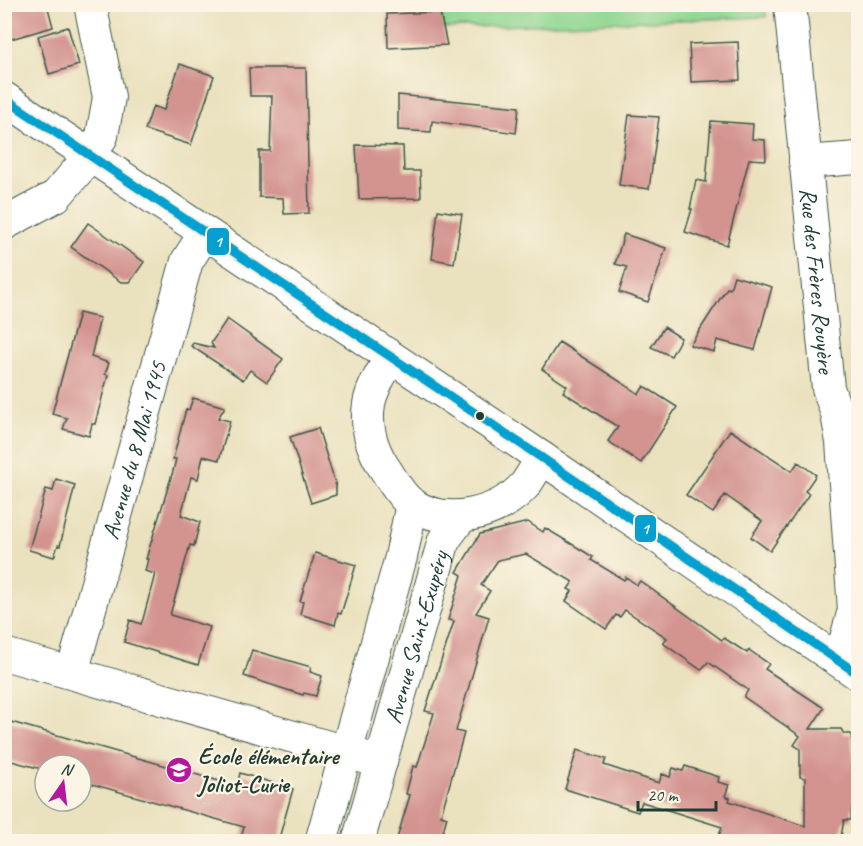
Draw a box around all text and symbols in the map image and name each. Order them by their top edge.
street label: Rue des Frères Rouyère [793,187,842,377]
line badge: 1 [206,227,230,256]
text: 1 [214,232,223,252]
street label: Avenue du 8 Mai 1945 [95,357,173,543]
unlabelled marker [474,410,486,422]
line badge: 1 [634,514,657,543]
text: 1 [641,519,650,539]
street label: Avenue Saint-Exupéry [378,546,456,727]
place label: École élémentaire Joliot-Curie [196,741,340,799]
north arrow [33,753,93,813]
school or university icon: École élémentaire Joliot-Curie [164,755,194,785]
text: N [59,759,77,781]
scale bar [638,774,716,812]
text: 20 m [647,784,680,806]

